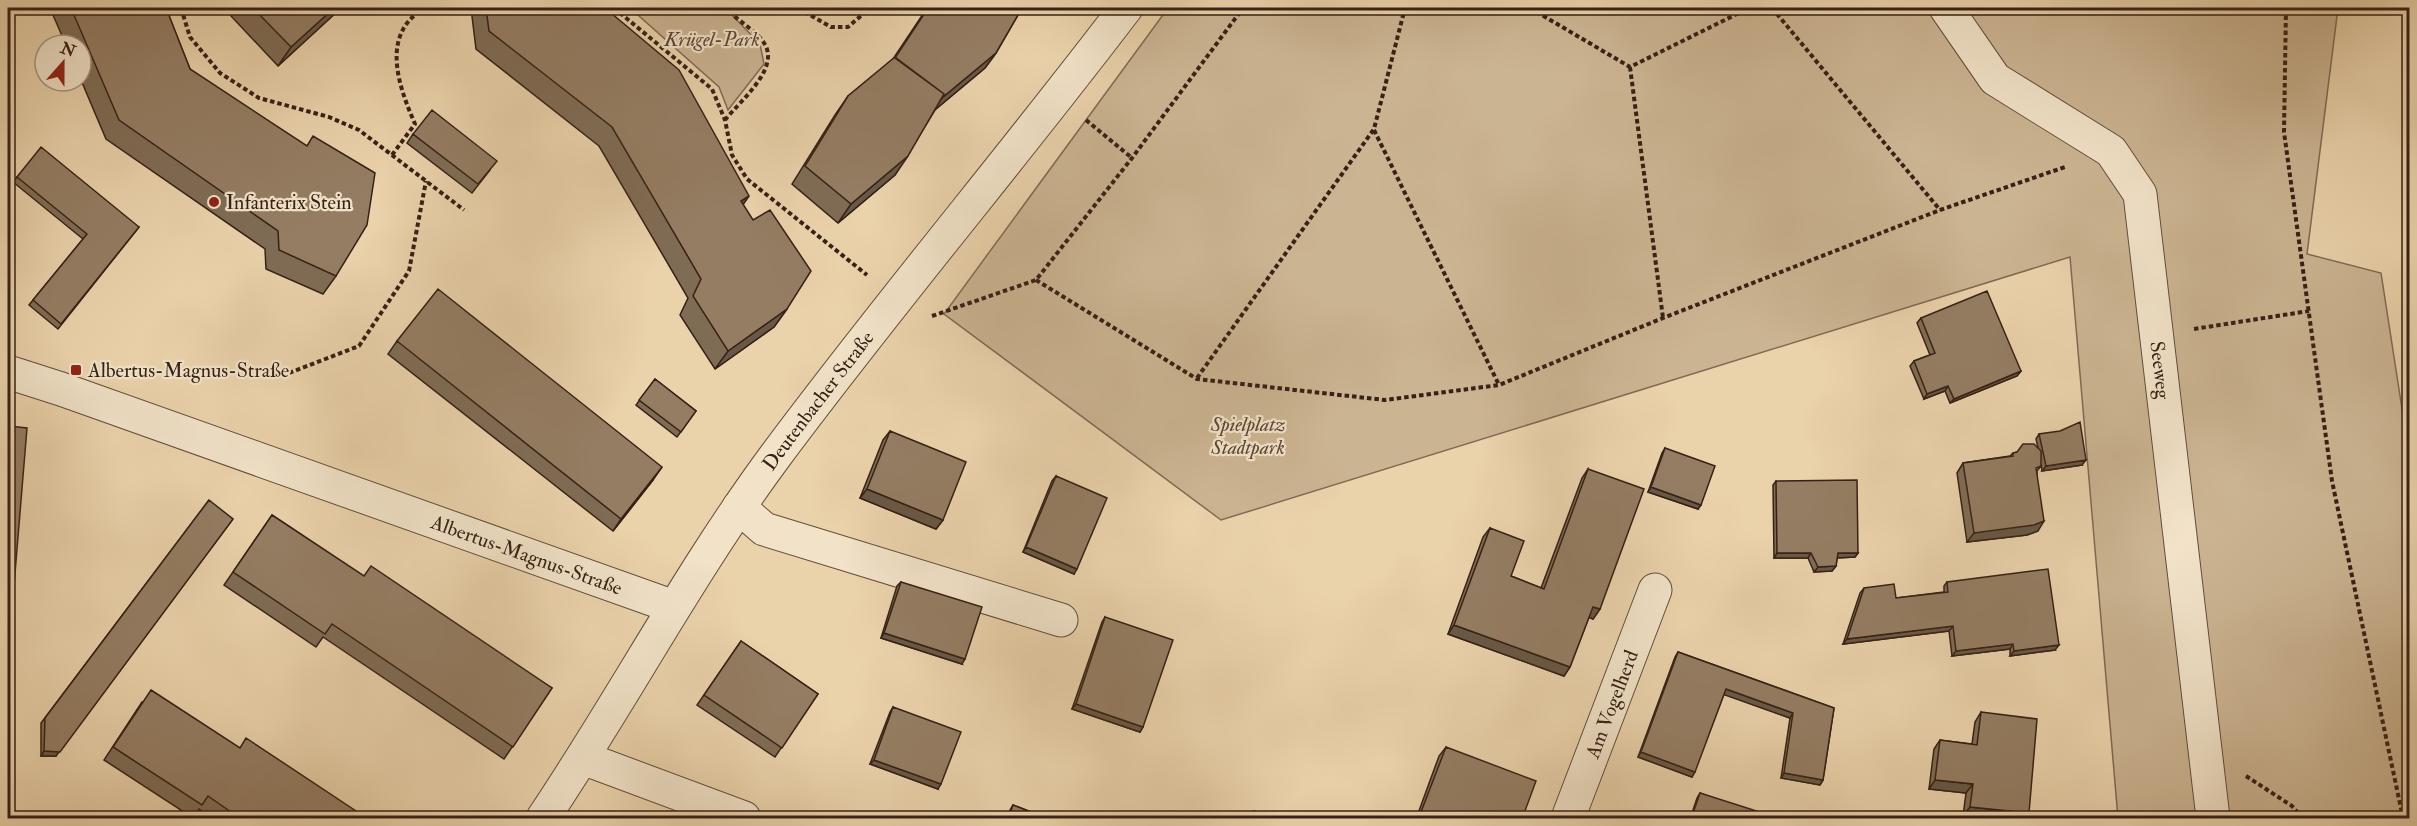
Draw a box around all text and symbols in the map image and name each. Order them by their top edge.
park label: Krügel-Park [663,27,760,52]
north arrow [33,33,93,93]
text: N [57,38,79,62]
place label: Infanterix Stein [226,190,352,215]
marker: Infanterix Stein [207,195,221,209]
street label: Deutenbacher Straße [757,326,879,476]
street label: Seeweg [2144,340,2176,402]
place label: Albertus-Magnus-Straße [87,358,289,383]
marker: Albertus-Magnus-Straße [69,363,83,377]
park label: Spielplatz Stadtpark [1210,412,1285,460]
street label: Albertus-Magnus-Straße [427,509,626,601]
street label: Am Vogelherd [1580,646,1644,763]

